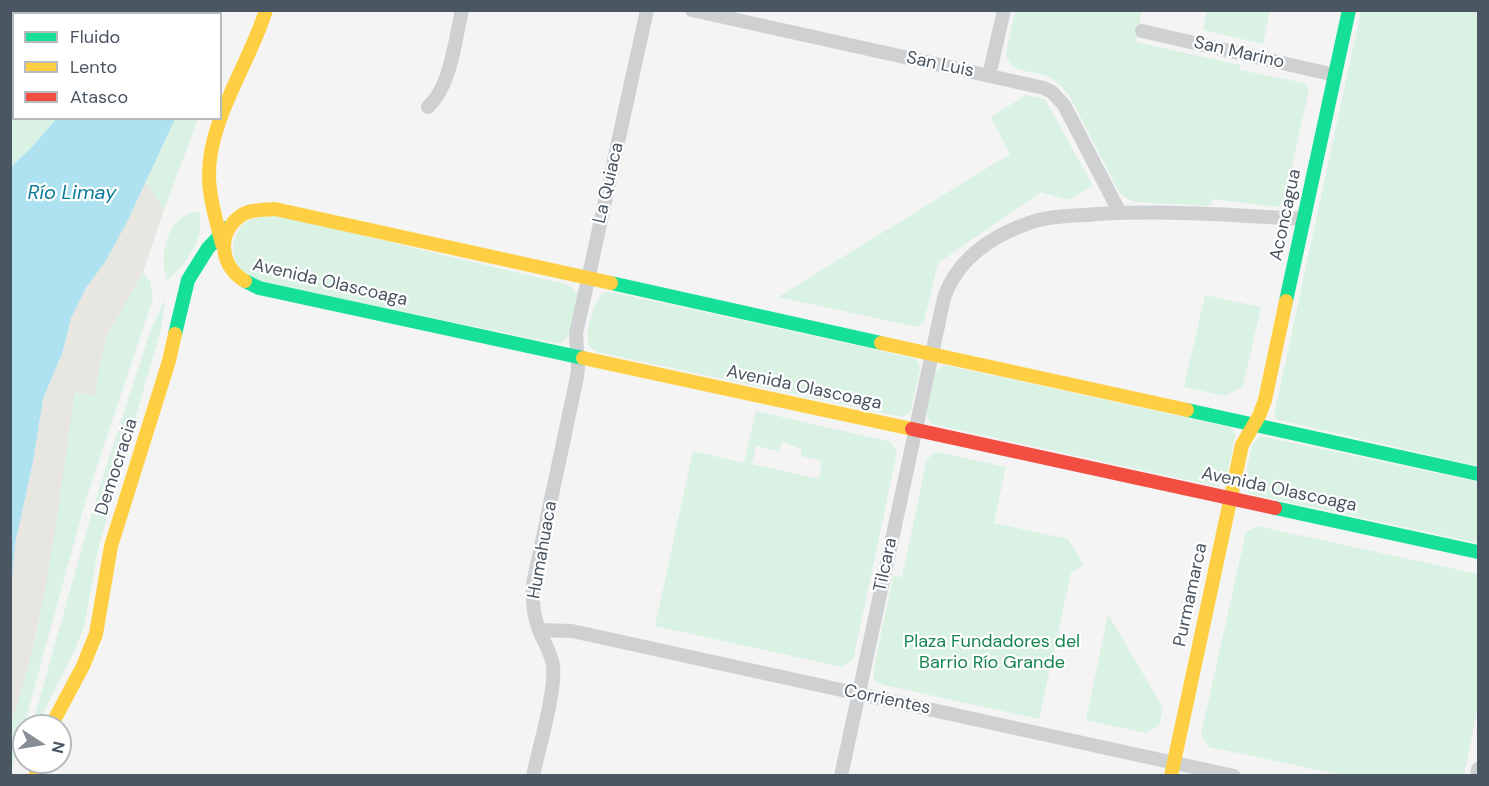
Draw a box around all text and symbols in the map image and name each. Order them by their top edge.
legend [12,12,222,120]
text: Fluido [70,25,120,49]
street label: San Marino [1192,32,1286,74]
street label: San Luis [904,47,976,83]
text: Lento [70,55,117,79]
text: Atasco [70,85,128,109]
street label: La Quiaca [589,140,629,226]
street label: Aconcagua [1266,167,1306,263]
water label: Río Limay [28,182,116,206]
street label: Avenida Olascoaga [251,255,409,311]
street label: Avenida Olascoaga [724,361,884,415]
street label: Democracia [91,416,143,518]
street label: Avenida Olascoaga [1199,463,1359,517]
street label: Humahuaca [524,499,562,601]
street label: Tilcara [870,536,902,594]
street label: Purmamarca [1169,541,1213,649]
park label: Plaza Fundadores del Barrio Río Grande [904,631,1080,674]
street label: Corrientes [842,680,932,720]
north arrow [12,714,72,774]
text: N [47,740,70,755]

